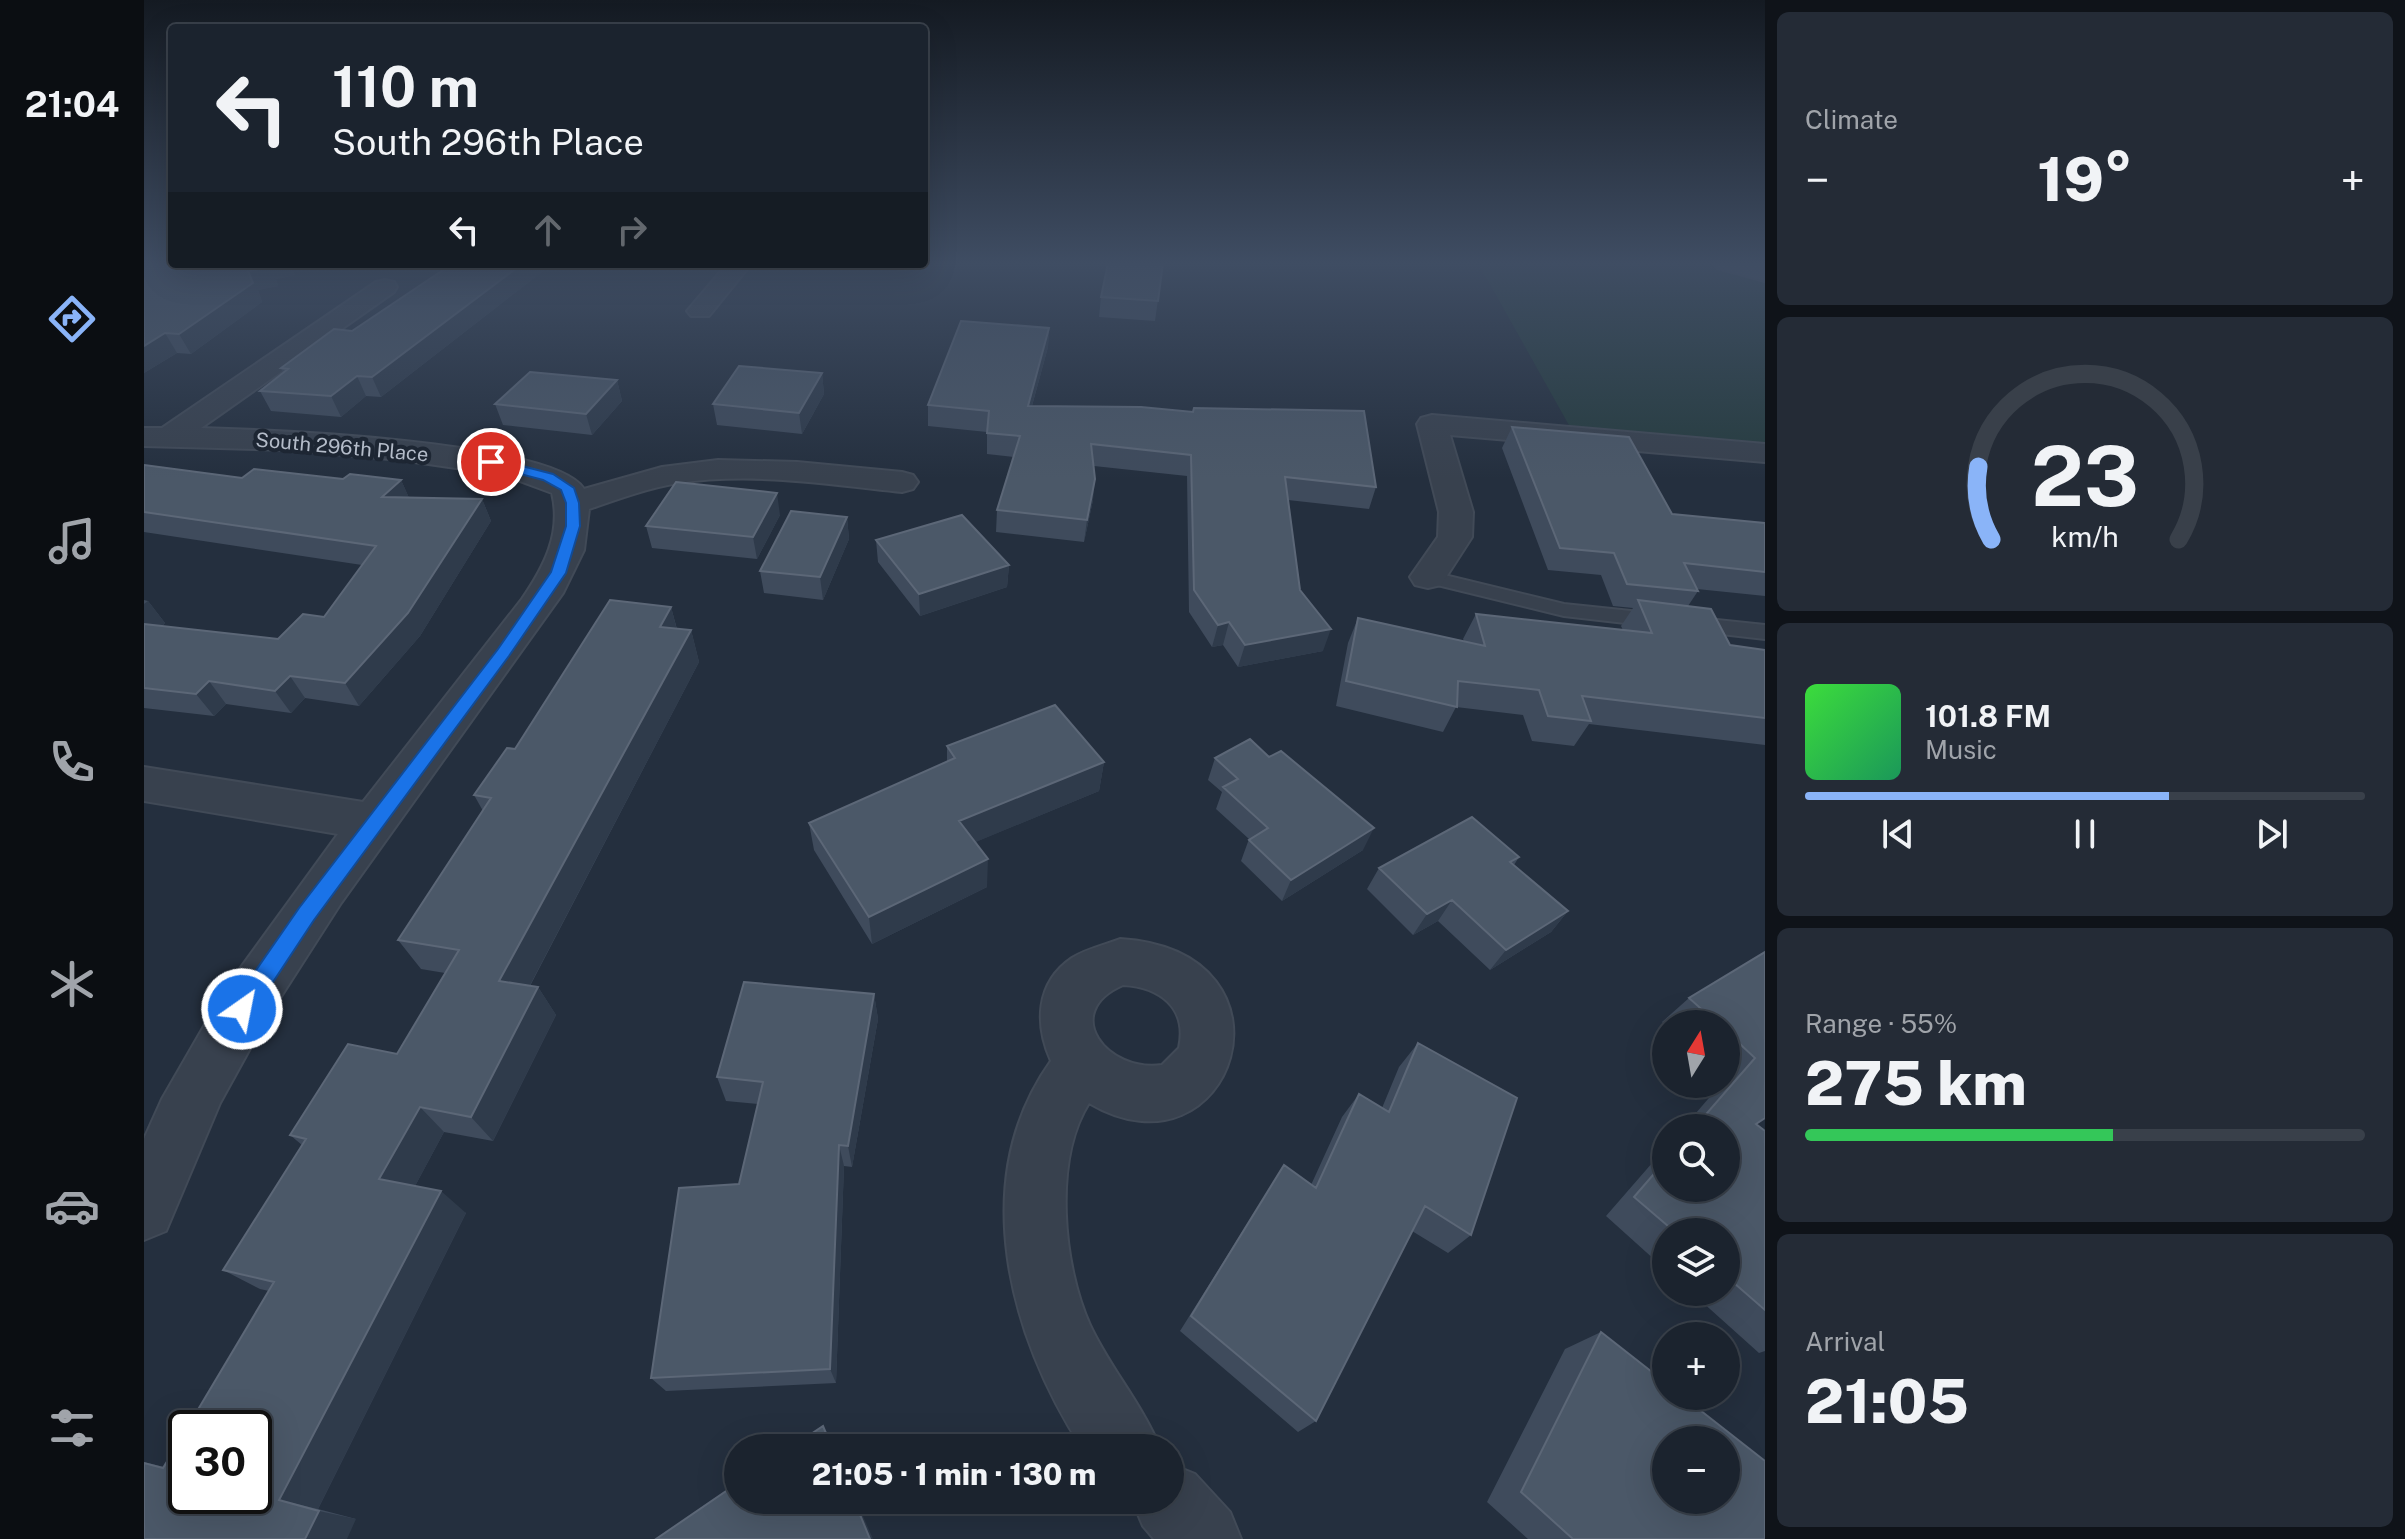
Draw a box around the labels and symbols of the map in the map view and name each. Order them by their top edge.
street label: South 296th Place [255,427,429,467]
pin [457,428,525,496]
position arrow [200,967,284,1051]
north arrow [1652,1010,1740,1098]
speed limit sign: 30 [168,1410,272,1514]

